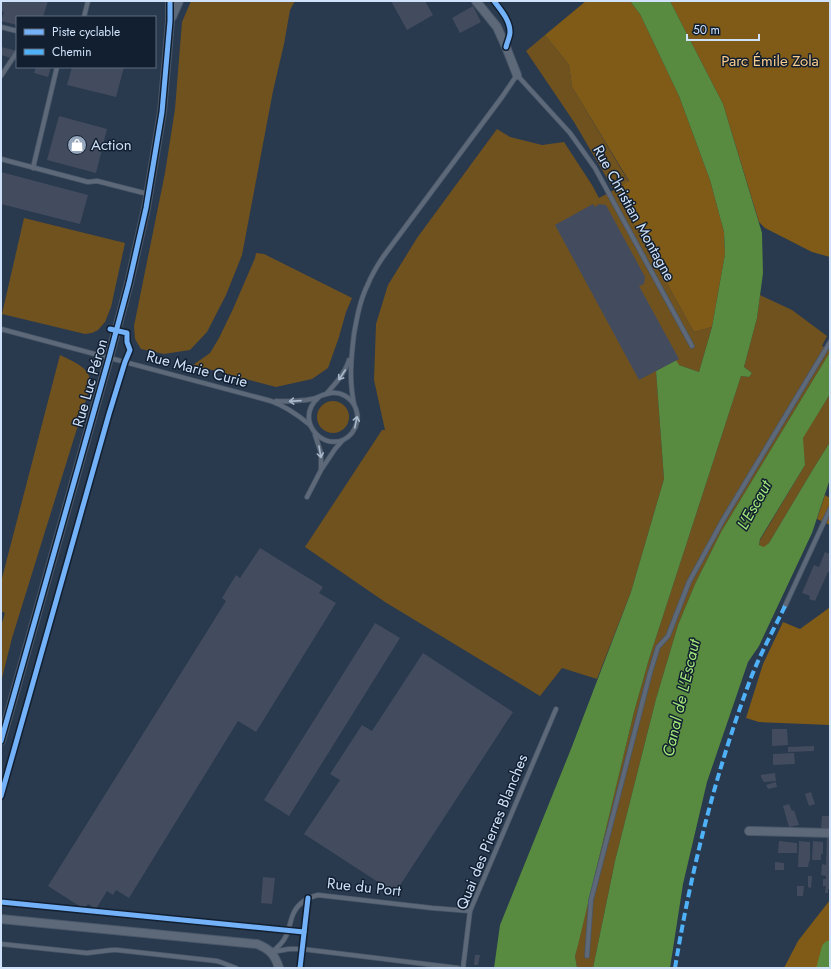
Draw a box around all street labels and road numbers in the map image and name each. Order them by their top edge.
street label: Rue Christian Montagne [588,141,681,285]
street label: Rue Luc Péron [67,336,113,430]
street label: Rue Marie Curie [144,345,250,393]
street label: Quai des Pierres Blanches [451,751,533,913]
street label: Rue du Port [326,872,402,902]

